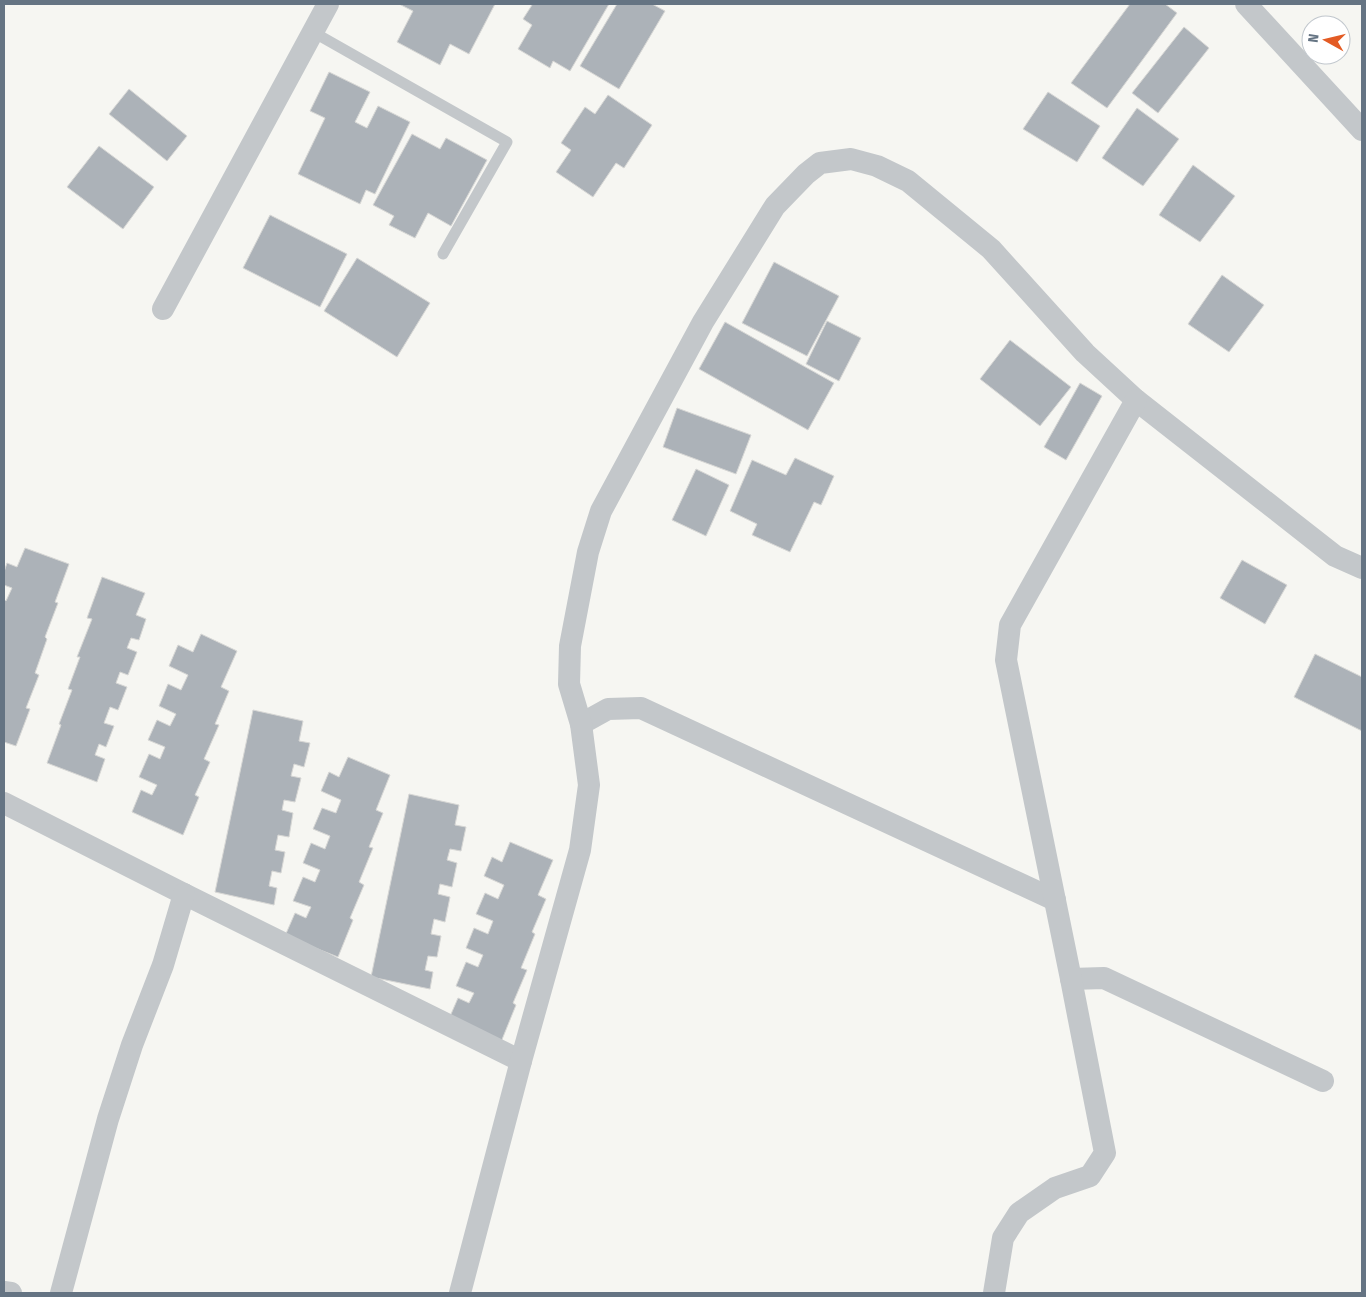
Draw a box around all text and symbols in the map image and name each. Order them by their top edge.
north arrow [1301,15,1351,65]
text: N [1305,33,1323,44]

